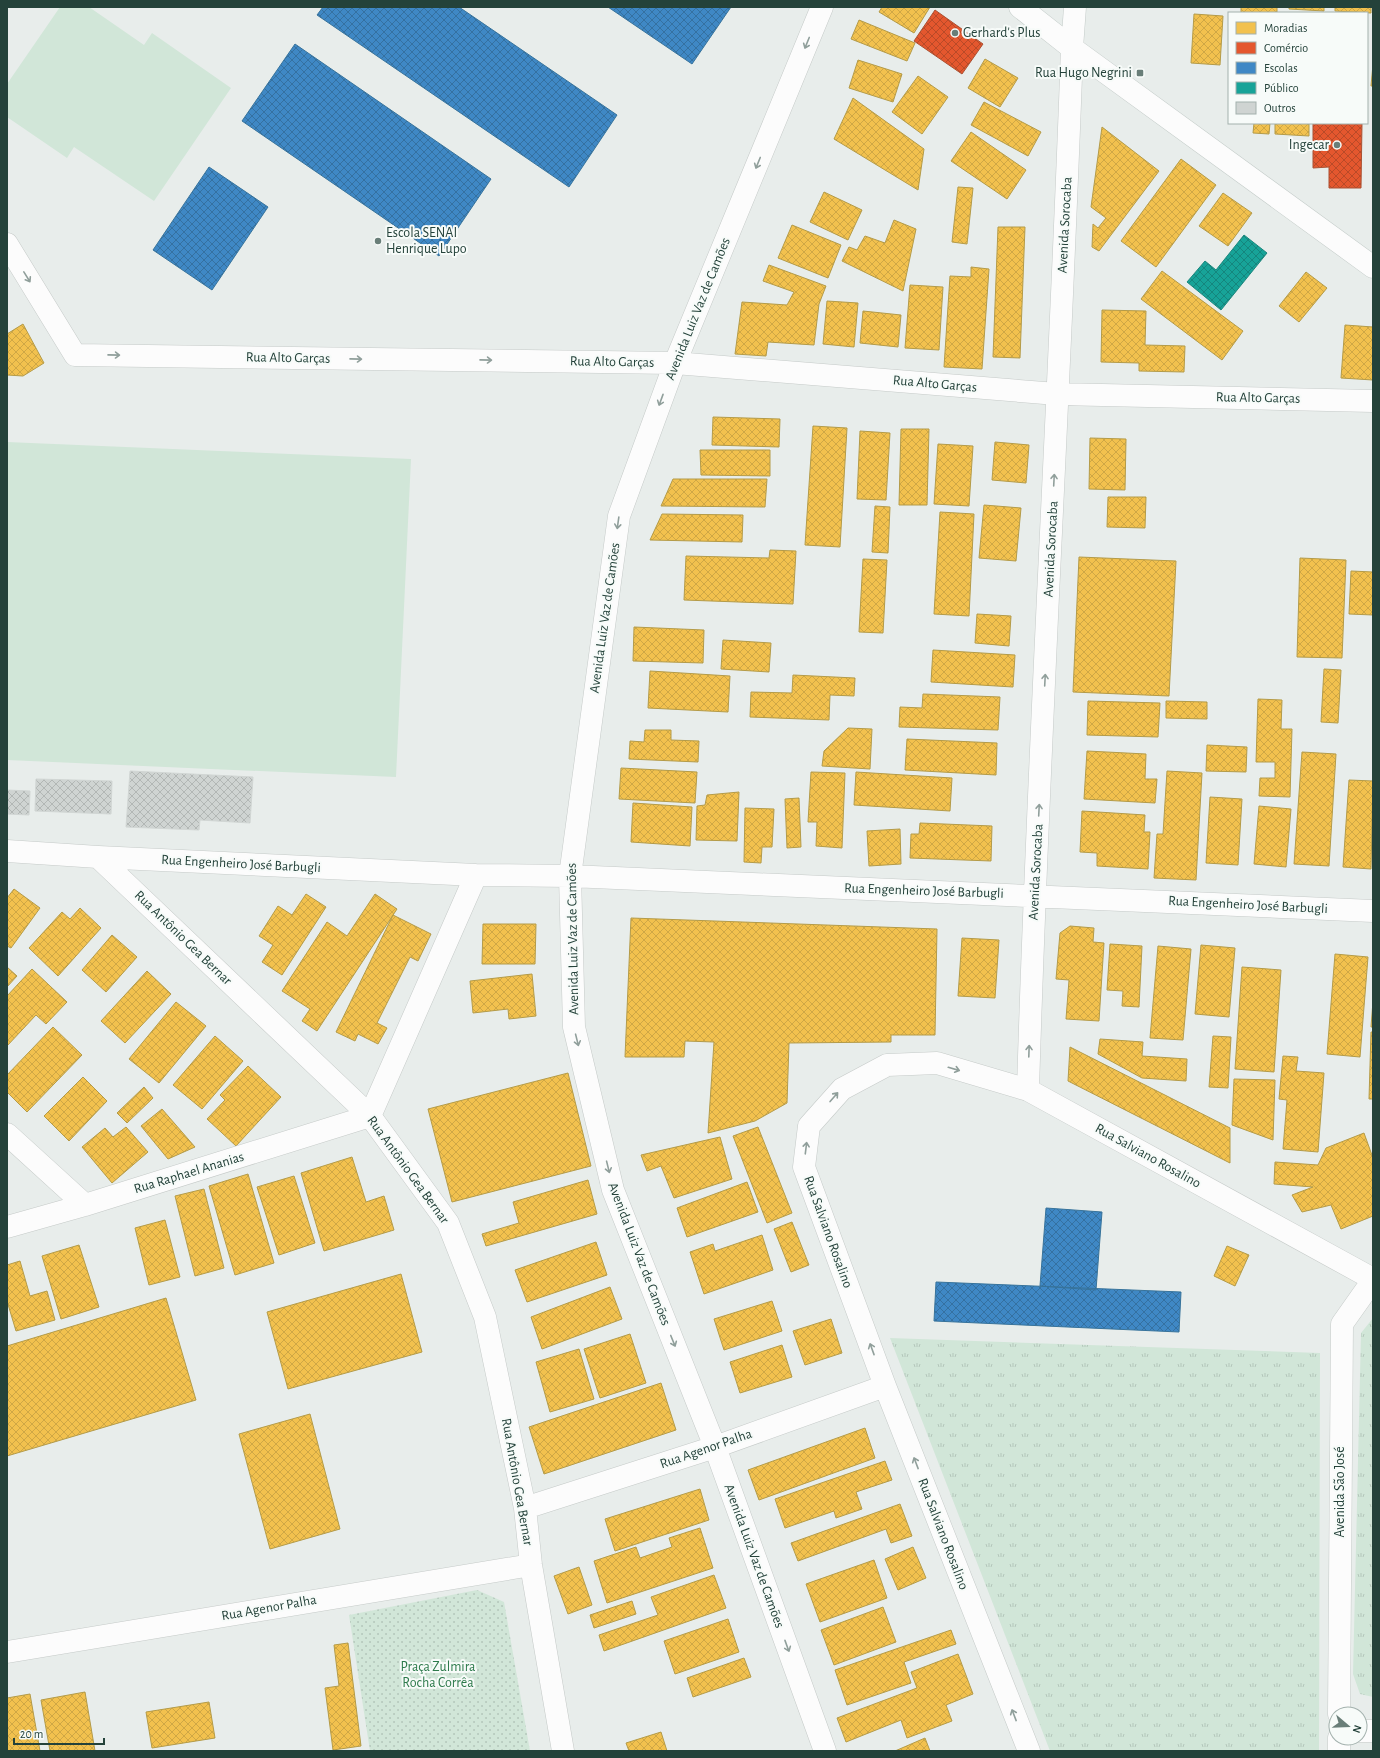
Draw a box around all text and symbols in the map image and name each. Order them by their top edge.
legend [1228,12,1368,124]
text: Moradias [1264,22,1307,34]
place label: Gerhard's Plus [963,26,1040,40]
marker: Gerhard's Plus [950,28,960,38]
one-way arrow [803,37,811,49]
text: Comércio [1264,42,1308,54]
text: Escolas [1264,62,1298,74]
place label: Rua Hugo Negrini [1035,66,1132,80]
marker: Rua Hugo Negrini [1135,68,1145,78]
text: Público [1264,82,1299,94]
text: Outros [1264,102,1296,114]
place label: Ingecar [1289,138,1329,152]
marker: Ingecar [1332,140,1342,150]
one-way arrow [753,157,761,169]
street label: Avenida Sorocaba [1055,176,1075,274]
place label: Escola SENAI Henrique Lupo [386,226,467,256]
marker: Escola SENAI Henrique Lupo [373,236,383,246]
street label: Avenida Luiz Vaz de Camões [663,236,733,382]
one-way arrow [24,271,32,283]
street label: Rua Alto Garças [246,350,330,366]
one-way arrow [107,351,120,359]
street label: Rua Alto Garças [570,354,654,370]
one-way arrow [349,355,362,362]
one-way arrow [479,356,492,364]
street label: Rua Alto Garças [892,373,978,395]
street label: Rua Alto Garças [1216,390,1300,406]
one-way arrow [657,394,664,407]
one-way arrow [1050,474,1058,487]
street label: Avenida Sorocaba [1041,500,1061,598]
one-way arrow [614,516,622,529]
street label: Avenida Luiz Vaz de Camões [587,542,623,694]
one-way arrow [1041,674,1048,687]
one-way arrow [1035,804,1042,817]
street label: Avenida Sorocaba [1026,823,1046,921]
street label: Rua Engenheiro José Barbugli [161,853,321,875]
street label: Avenida Luiz Vaz de Camões [565,863,581,1015]
street label: Rua Engenheiro José Barbugli [844,881,1004,901]
street label: Rua Antônio Gea Bernar [132,888,235,988]
street label: Rua Engenheiro José Barbugli [1168,894,1328,916]
one-way arrow [574,1033,581,1046]
one-way arrow [1025,1045,1033,1058]
one-way arrow [948,1066,961,1073]
one-way arrow [830,1092,839,1102]
street label: Rua Antônio Gea Bernar [364,1114,452,1227]
street label: Rua Salviano Rosalino [1093,1121,1203,1191]
one-way arrow [802,1142,810,1155]
street label: Rua Raphael Ananias [132,1150,246,1196]
one-way arrow [604,1160,612,1173]
street label: Rua Salviano Rosalino [801,1174,855,1290]
street label: Avenida Luiz Vaz de Camões [605,1180,673,1328]
one-way arrow [669,1334,677,1346]
one-way arrow [867,1344,875,1356]
street label: Rua Antônio Gea Bernar [499,1417,535,1547]
street label: Rua Agenor Palha [658,1427,754,1471]
street label: Avenida São José [1333,1446,1347,1538]
one-way arrow [911,1458,919,1470]
street label: Rua Salviano Rosalino [915,1476,971,1592]
street label: Avenida Luiz Vaz de Camões [721,1482,787,1630]
street label: Rua Agenor Palha [220,1593,318,1623]
one-way arrow [783,1639,791,1651]
park label: Praça Zulmira Rocha Corrêa [400,1660,476,1690]
north arrow [1328,1706,1368,1746]
one-way arrow [1010,1709,1018,1721]
scale bar [14,1720,104,1746]
text: N [1351,1724,1363,1735]
text: 20 m [20,1728,43,1740]

